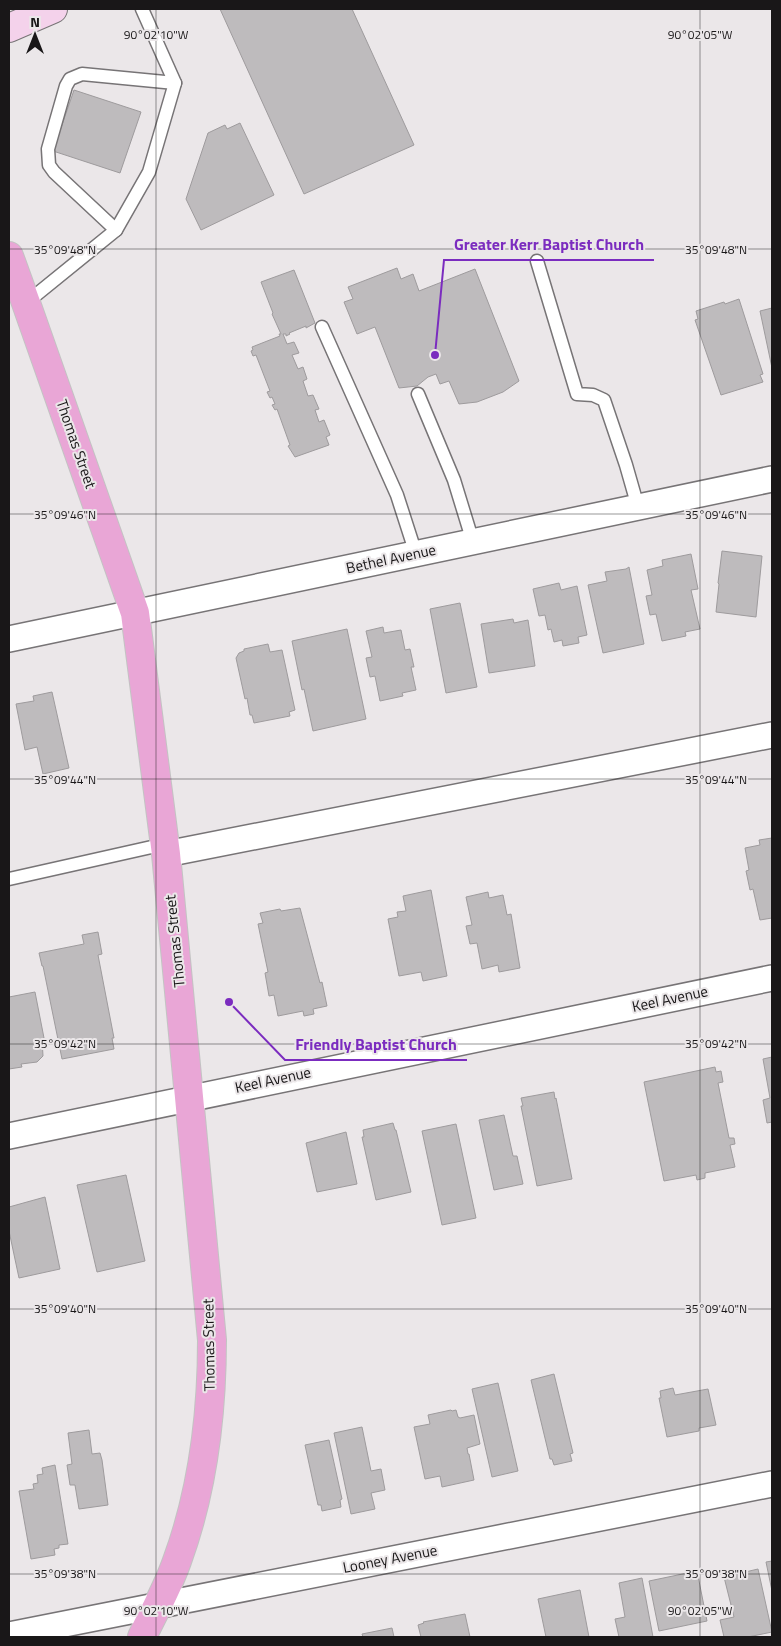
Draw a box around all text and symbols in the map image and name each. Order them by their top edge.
north arrow [10,10,60,60]
text: N [30,11,40,32]
text: 90°02'10"W [124,25,189,44]
text: 90°02'05"W [668,25,733,44]
callout: Greater Kerr Baptist Church [444,229,654,260]
text: Greater Kerr Baptist Church [454,232,644,256]
text: 35°09'48"N [34,240,96,259]
text: 35°09'48"N [685,240,747,259]
street label: Thomas Street [50,396,103,492]
text: 35°09'46"N [34,505,96,524]
text: 35°09'46"N [685,505,747,524]
street label: Bethel Avenue [344,538,438,579]
text: 35°09'44"N [34,770,96,789]
text: 35°09'44"N [685,770,747,789]
street label: Thomas Street [158,893,191,988]
street label: Keel Avenue [630,979,710,1018]
callout: Friendly Baptist Church [285,1029,467,1060]
text: Friendly Baptist Church [295,1032,457,1056]
text: 35°09'42"N [34,1034,96,1053]
text: 35°09'42"N [685,1034,747,1053]
street label: Keel Avenue [233,1060,313,1099]
street label: Thomas Street [196,1298,221,1392]
text: 35°09'40"N [34,1299,96,1318]
text: 35°09'40"N [685,1299,747,1318]
street label: Looney Avenue [341,1538,439,1579]
text: 35°09'38"N [34,1564,96,1583]
text: 35°09'38"N [685,1564,747,1583]
text: 90°02'10"W [124,1601,189,1620]
text: 90°02'05"W [668,1601,733,1620]

